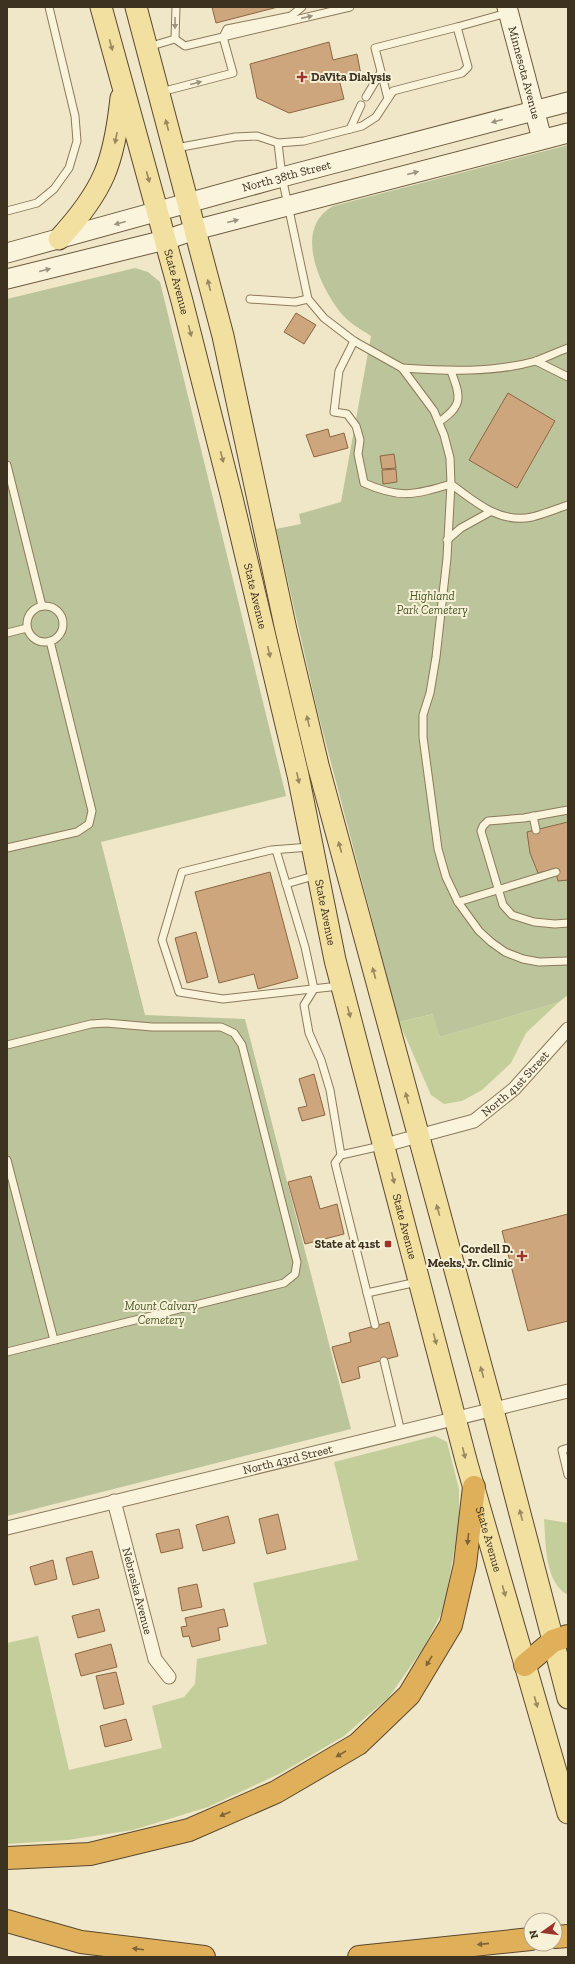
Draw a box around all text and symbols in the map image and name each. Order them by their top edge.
one-way arrow [301,14,313,20]
one-way arrow [172,17,178,30]
street label: Minnesota Avenue [505,25,544,121]
one-way arrow [109,38,115,51]
place label: DaVita Dialysis [311,70,392,84]
marker: DaVita Dialysis [296,71,308,83]
one-way arrow [190,80,202,86]
one-way arrow [490,118,503,124]
one-way arrow [164,119,170,131]
one-way arrow [113,131,119,144]
street label: North 38th Street [241,157,333,195]
one-way arrow [407,170,419,176]
one-way arrow [145,171,151,183]
one-way arrow [227,217,239,223]
one-way arrow [114,220,126,226]
street label: State Avenue [161,248,192,316]
one-way arrow [39,266,51,272]
one-way arrow [206,278,212,291]
one-way arrow [187,326,193,338]
one-way arrow [219,451,225,464]
street label: State Avenue [241,562,270,631]
park label: Highland Park Cemetery [396,589,468,617]
one-way arrow [266,646,272,658]
one-way arrow [304,715,310,728]
one-way arrow [296,772,302,785]
one-way arrow [337,841,343,853]
street label: State Avenue [312,878,339,947]
one-way arrow [371,967,377,979]
one-way arrow [346,1006,352,1018]
street label: North 41st Street [479,1047,552,1119]
one-way arrow [404,1092,410,1105]
one-way arrow [390,1172,396,1184]
street label: State Avenue [389,1192,420,1261]
one-way arrow [435,1204,441,1216]
place label: State at 41st [315,1237,380,1251]
marker: State at 41st [383,1239,393,1249]
place label: Cordell D. Meeks, Jr. Clinic [427,1242,513,1270]
marker: Cordell D. Meeks, Jr. Clinic [516,1250,528,1262]
park label: Mount Calvary Cemetery [125,1299,198,1327]
one-way arrow [432,1333,438,1345]
one-way arrow [479,1366,485,1378]
street label: North 43rd Street [241,1442,335,1477]
one-way arrow [462,1447,468,1459]
street label: State Avenue [473,1505,505,1574]
one-way arrow [517,1509,523,1521]
one-way arrow [465,1533,471,1545]
street label: Nebraska Avenue [119,1546,155,1636]
one-way arrow [501,1586,507,1598]
one-way arrow [425,1656,433,1666]
one-way arrow [533,1696,539,1708]
one-way arrow [335,1751,347,1758]
one-way arrow [220,1811,231,1817]
north arrow [523,1912,563,1952]
text: N [526,1928,541,1940]
one-way arrow [477,1941,489,1947]
one-way arrow [132,1946,144,1952]

